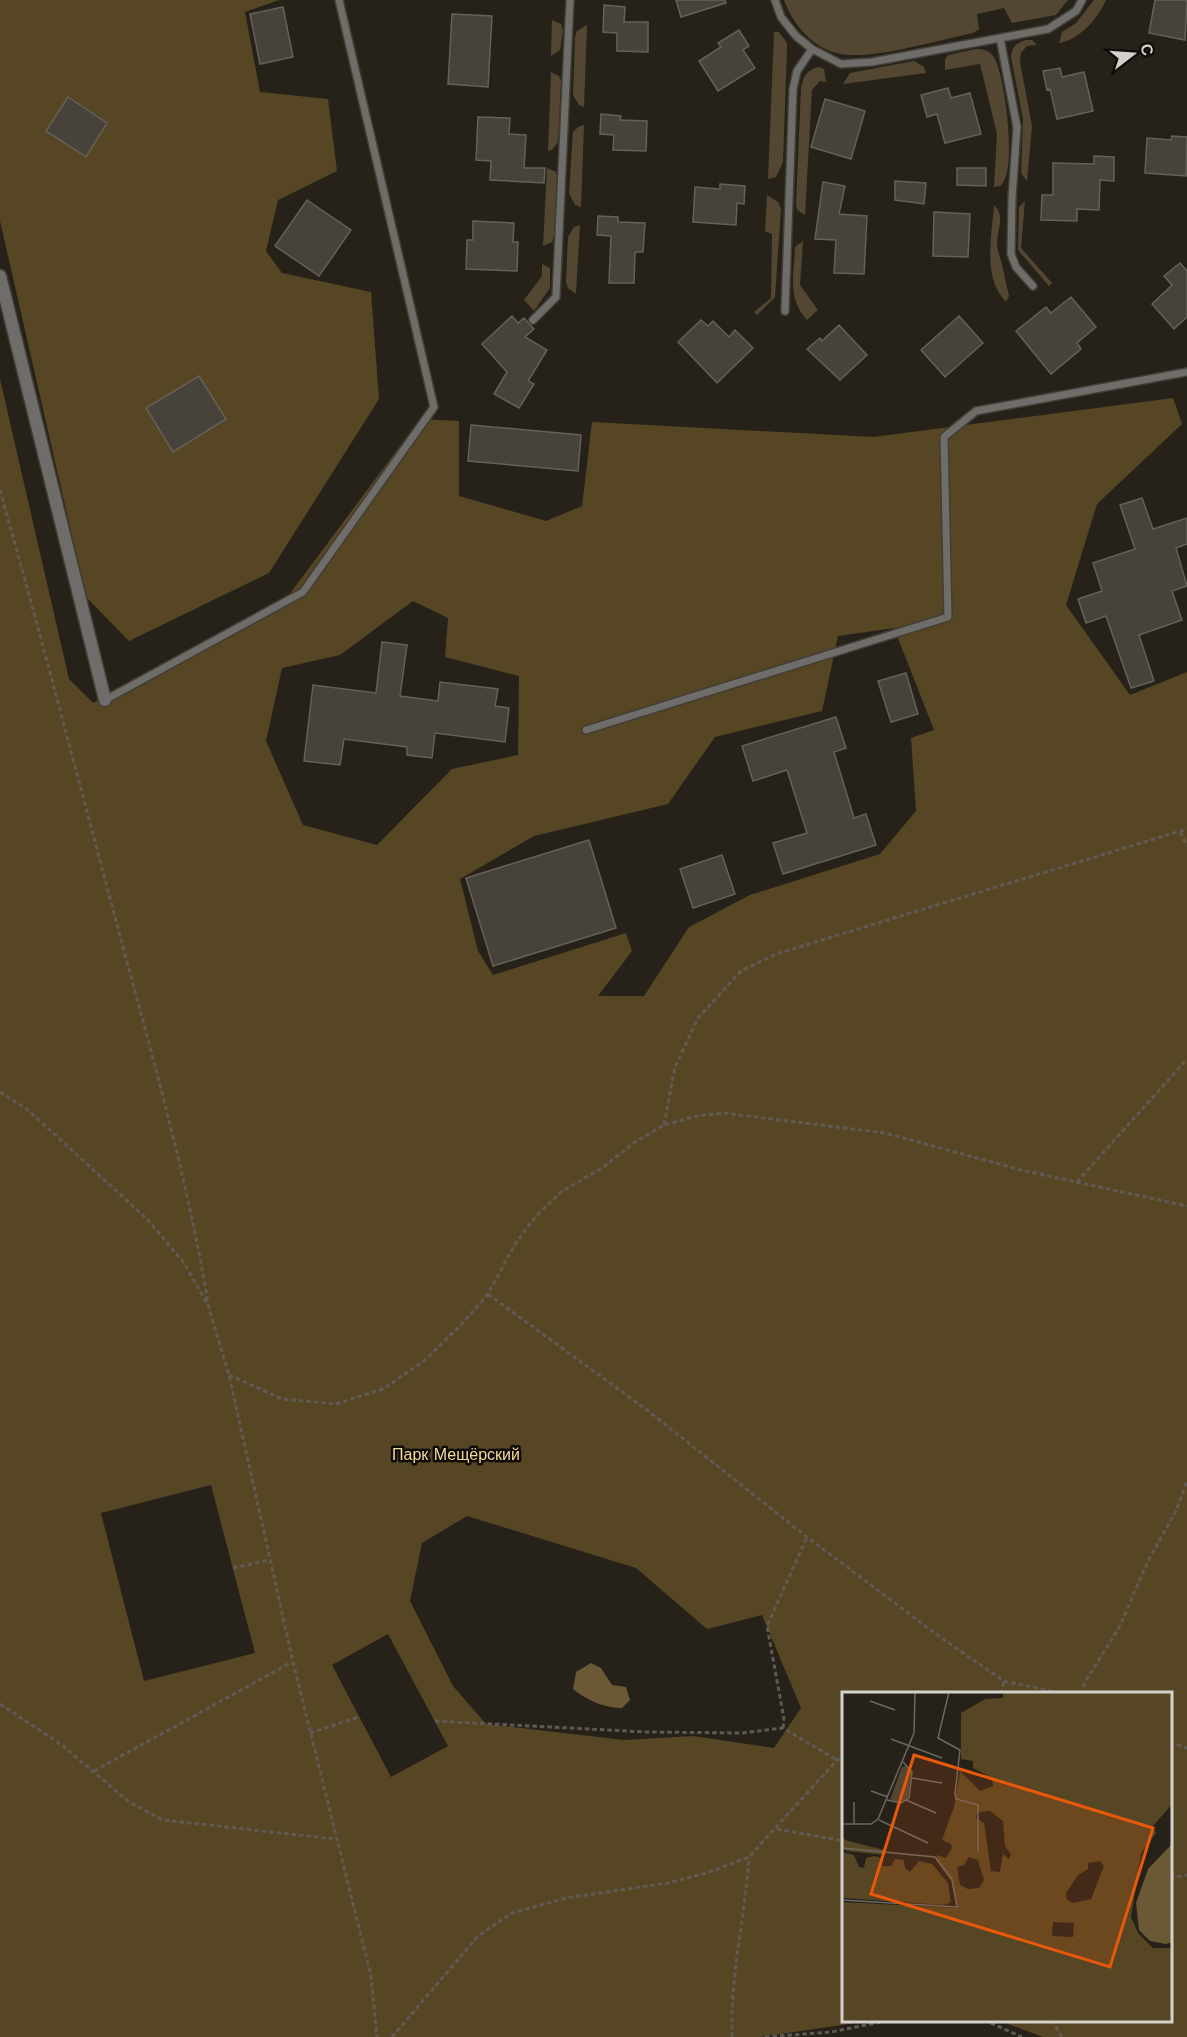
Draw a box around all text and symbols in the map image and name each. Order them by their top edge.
north arrow [1103,24,1163,84]
text: С [1136,41,1158,58]
park label: Парк Мещёрский [392,1445,520,1464]
inset map [842,1692,1172,2022]

